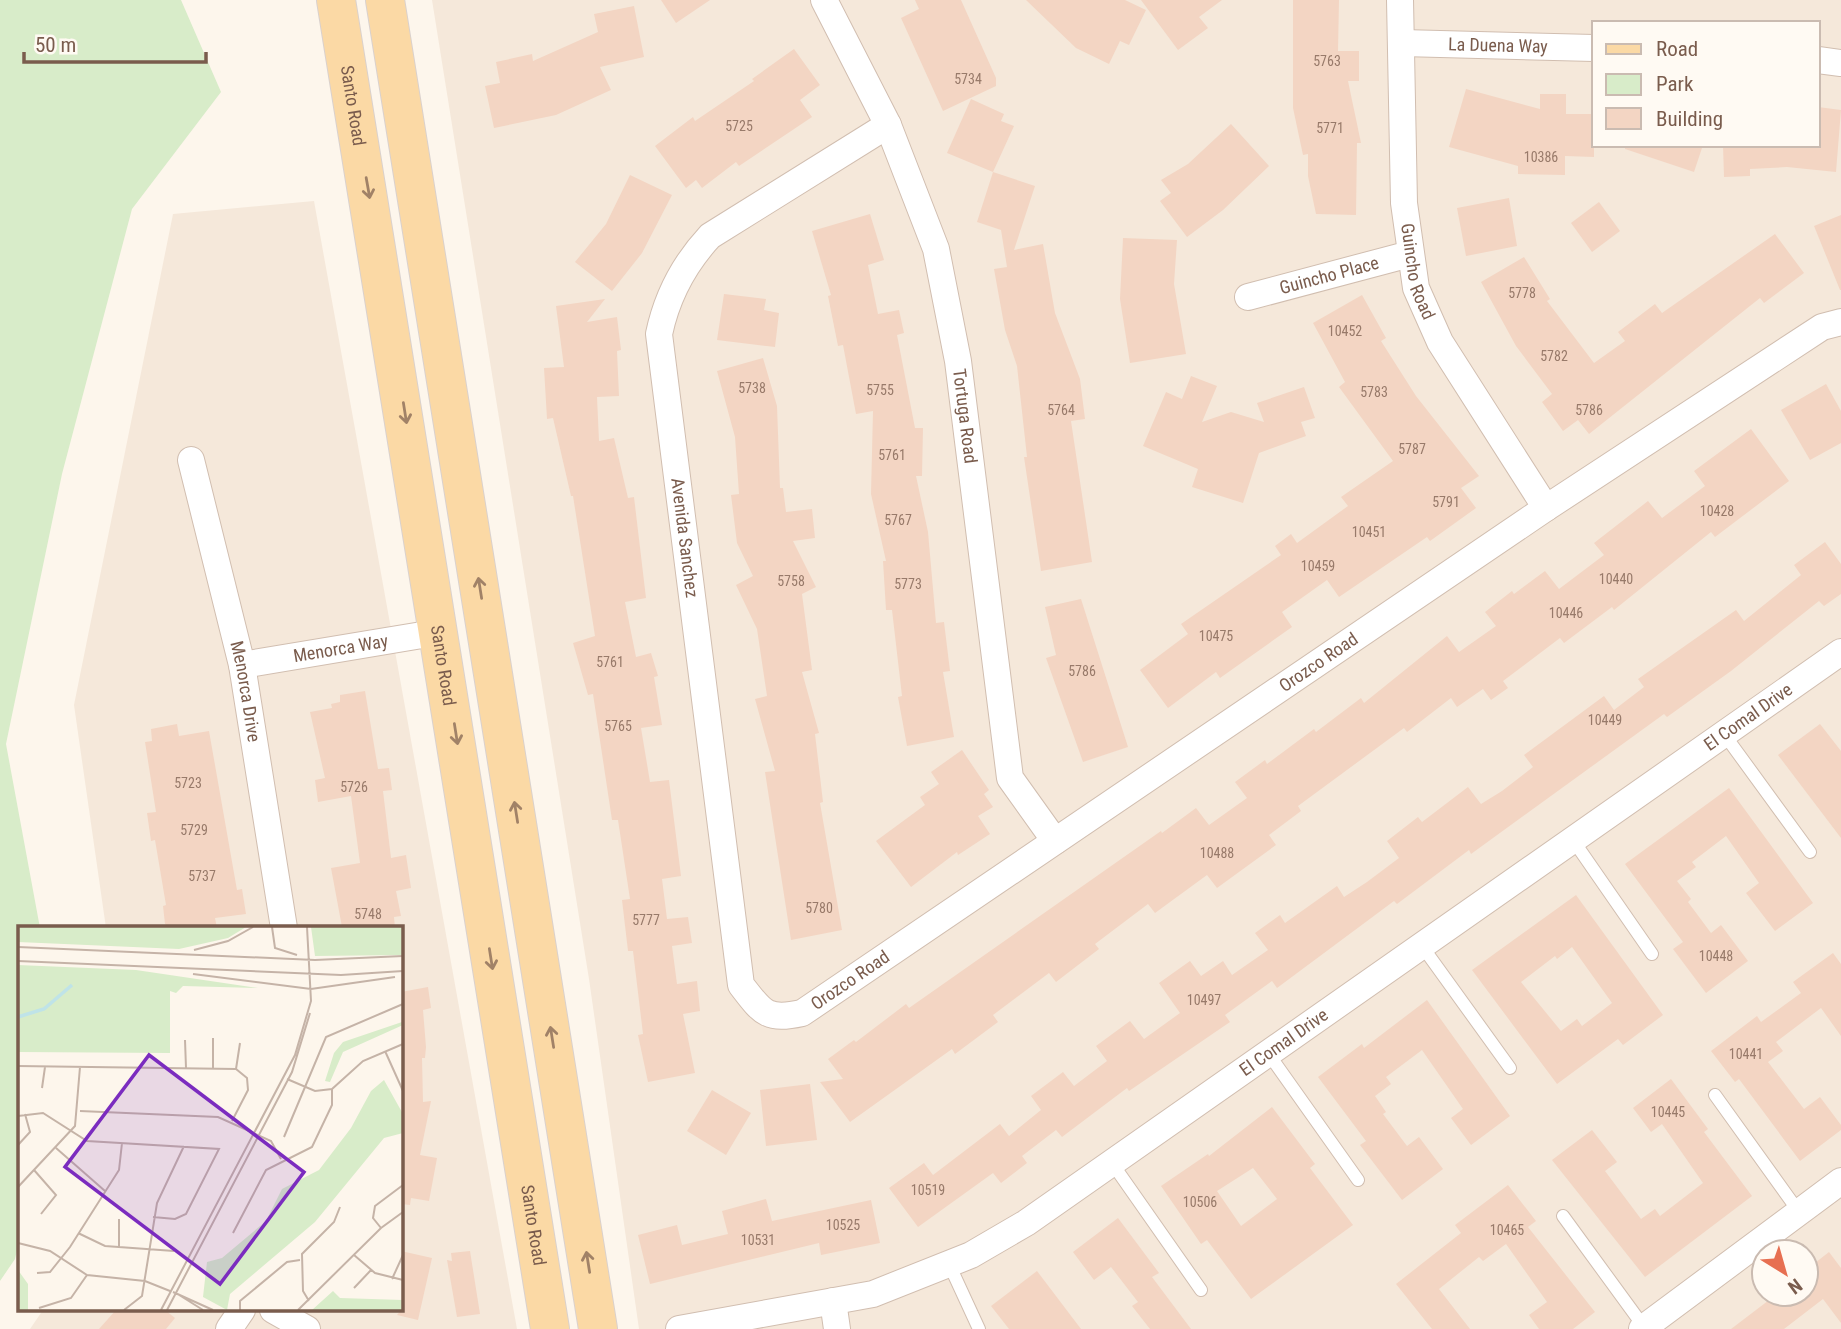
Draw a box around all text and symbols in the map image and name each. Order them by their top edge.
scale bar [24,21,206,65]
legend [1592,21,1820,147]
text: 50 m [35,33,76,57]
street label: La Duena Way [1448,33,1549,57]
text: Road [1656,37,1698,61]
house number: 5763 [1313,53,1341,69]
street label: Santo Road [337,64,370,147]
house number: 5734 [954,71,982,87]
text: Park [1656,72,1694,96]
text: Building [1656,107,1723,131]
house number: 5725 [725,118,753,134]
house number: 5771 [1316,120,1344,136]
house number: 10386 [1524,149,1558,165]
one-way arrow [362,176,375,199]
street label: Guincho Road [1397,222,1440,323]
street label: Guincho Place [1277,252,1381,298]
house number: 5778 [1508,285,1536,301]
house number: 10452 [1328,323,1362,339]
house number: 5782 [1540,348,1568,364]
street label: Tortuga Road [949,367,982,465]
house number: 5738 [738,380,766,396]
house number: 5755 [866,382,894,398]
house number: 5783 [1360,384,1388,400]
one-way arrow [399,401,412,424]
house number: 5764 [1047,402,1075,418]
house number: 5786 [1575,402,1603,418]
house number: 5787 [1398,441,1426,457]
house number: 5761 [878,447,906,463]
street label: Avenida Sanchez [667,477,703,599]
house number: 5791 [1432,494,1460,510]
house number: 10428 [1700,503,1734,519]
house number: 5767 [884,512,912,528]
house number: 10451 [1352,524,1386,540]
house number: 10459 [1301,558,1335,574]
house number: 10440 [1599,571,1633,587]
house number: 5758 [777,573,805,589]
house number: 5773 [894,576,922,592]
one-way arrow [474,577,487,599]
house number: 10446 [1549,605,1583,621]
street label: Santo Road [427,624,460,707]
house number: 10475 [1199,628,1233,644]
street label: Orozco Road [1275,628,1362,696]
street label: Menorca Way [292,630,390,666]
street label: Menorca Drive [226,639,265,743]
house number: 5761 [596,654,624,670]
house number: 5786 [1068,663,1096,679]
street label: El Comal Drive [1700,679,1796,755]
house number: 10449 [1588,712,1622,728]
house number: 5765 [604,718,632,734]
one-way arrow [450,722,463,745]
house number: 5723 [174,775,202,791]
house number: 5726 [340,779,368,795]
one-way arrow [509,801,522,824]
house number: 5729 [180,822,208,838]
house number: 10488 [1200,845,1234,861]
house number: 5737 [188,868,216,884]
house number: 5780 [805,900,833,916]
house number: 5748 [354,906,382,922]
house number: 5777 [632,912,660,928]
inset map [18,926,402,1312]
street label: Orozco Road [807,946,893,1014]
one-way arrow [485,947,498,970]
house number: 10448 [1699,948,1733,964]
house number: 10497 [1187,992,1221,1008]
street label: El Comal Drive [1235,1004,1332,1080]
one-way arrow [545,1026,558,1049]
house number: 10441 [1729,1046,1763,1062]
house number: 10445 [1651,1104,1685,1120]
house number: 10519 [911,1182,945,1198]
street label: Santo Road [517,1183,551,1267]
house number: 10506 [1183,1194,1217,1210]
house number: 10525 [826,1217,860,1233]
house number: 10465 [1490,1222,1524,1238]
house number: 10531 [741,1232,775,1248]
north arrow [1750,1238,1820,1308]
one-way arrow [581,1251,594,1273]
text: N [1783,1273,1806,1299]

